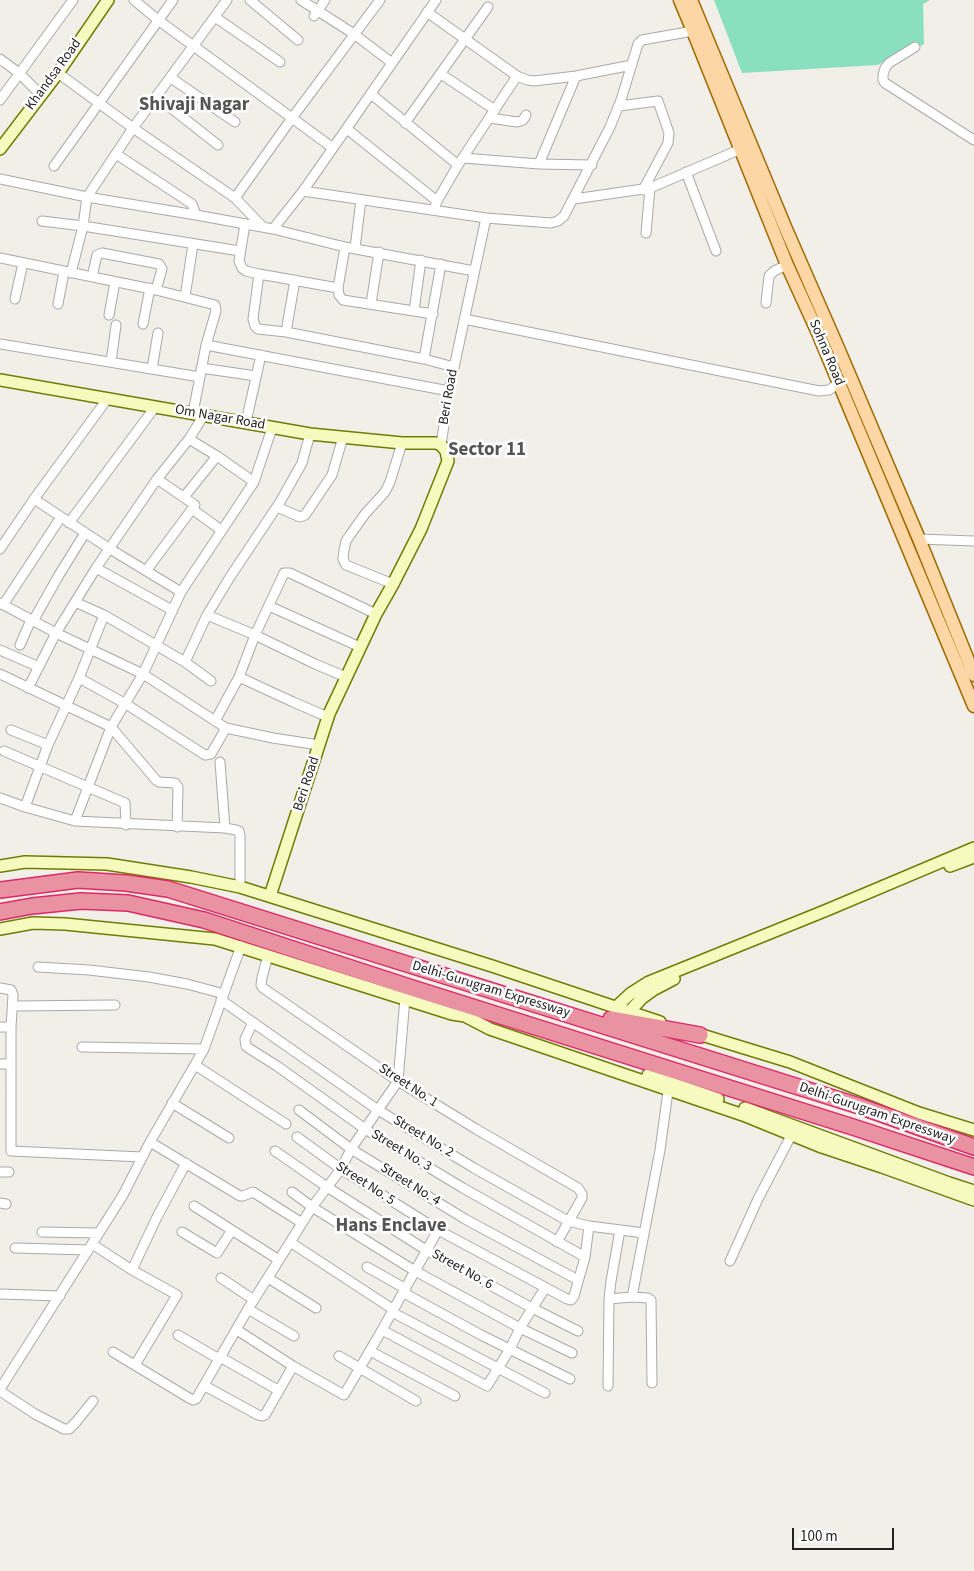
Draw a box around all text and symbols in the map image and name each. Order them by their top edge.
street label: Khandsa Road [23,36,85,114]
district label: Shivaji Nagar [139,95,249,117]
street label: Sohna Road [805,317,847,389]
street label: Beri Road [436,368,462,426]
street label: Om Nagar Road [174,402,266,434]
district label: Sector 11 [448,440,526,462]
street label: Beri Road [290,755,324,813]
street label: Delhi-Gurugram Expressway [410,958,572,1022]
street label: Street No. 1 [375,1061,441,1111]
street label: Delhi-Gurugram Expressway [797,1079,957,1149]
street label: Street No. 2 [390,1112,456,1162]
street label: Street No. 3 [368,1126,434,1176]
street label: Street No. 5 [332,1159,398,1209]
street label: Street No. 4 [377,1160,443,1210]
district label: Hans Enclave [335,1216,447,1238]
street label: Street No. 6 [428,1246,496,1294]
scale bar [794,1518,896,1550]
text: 100 m [800,1526,838,1547]

